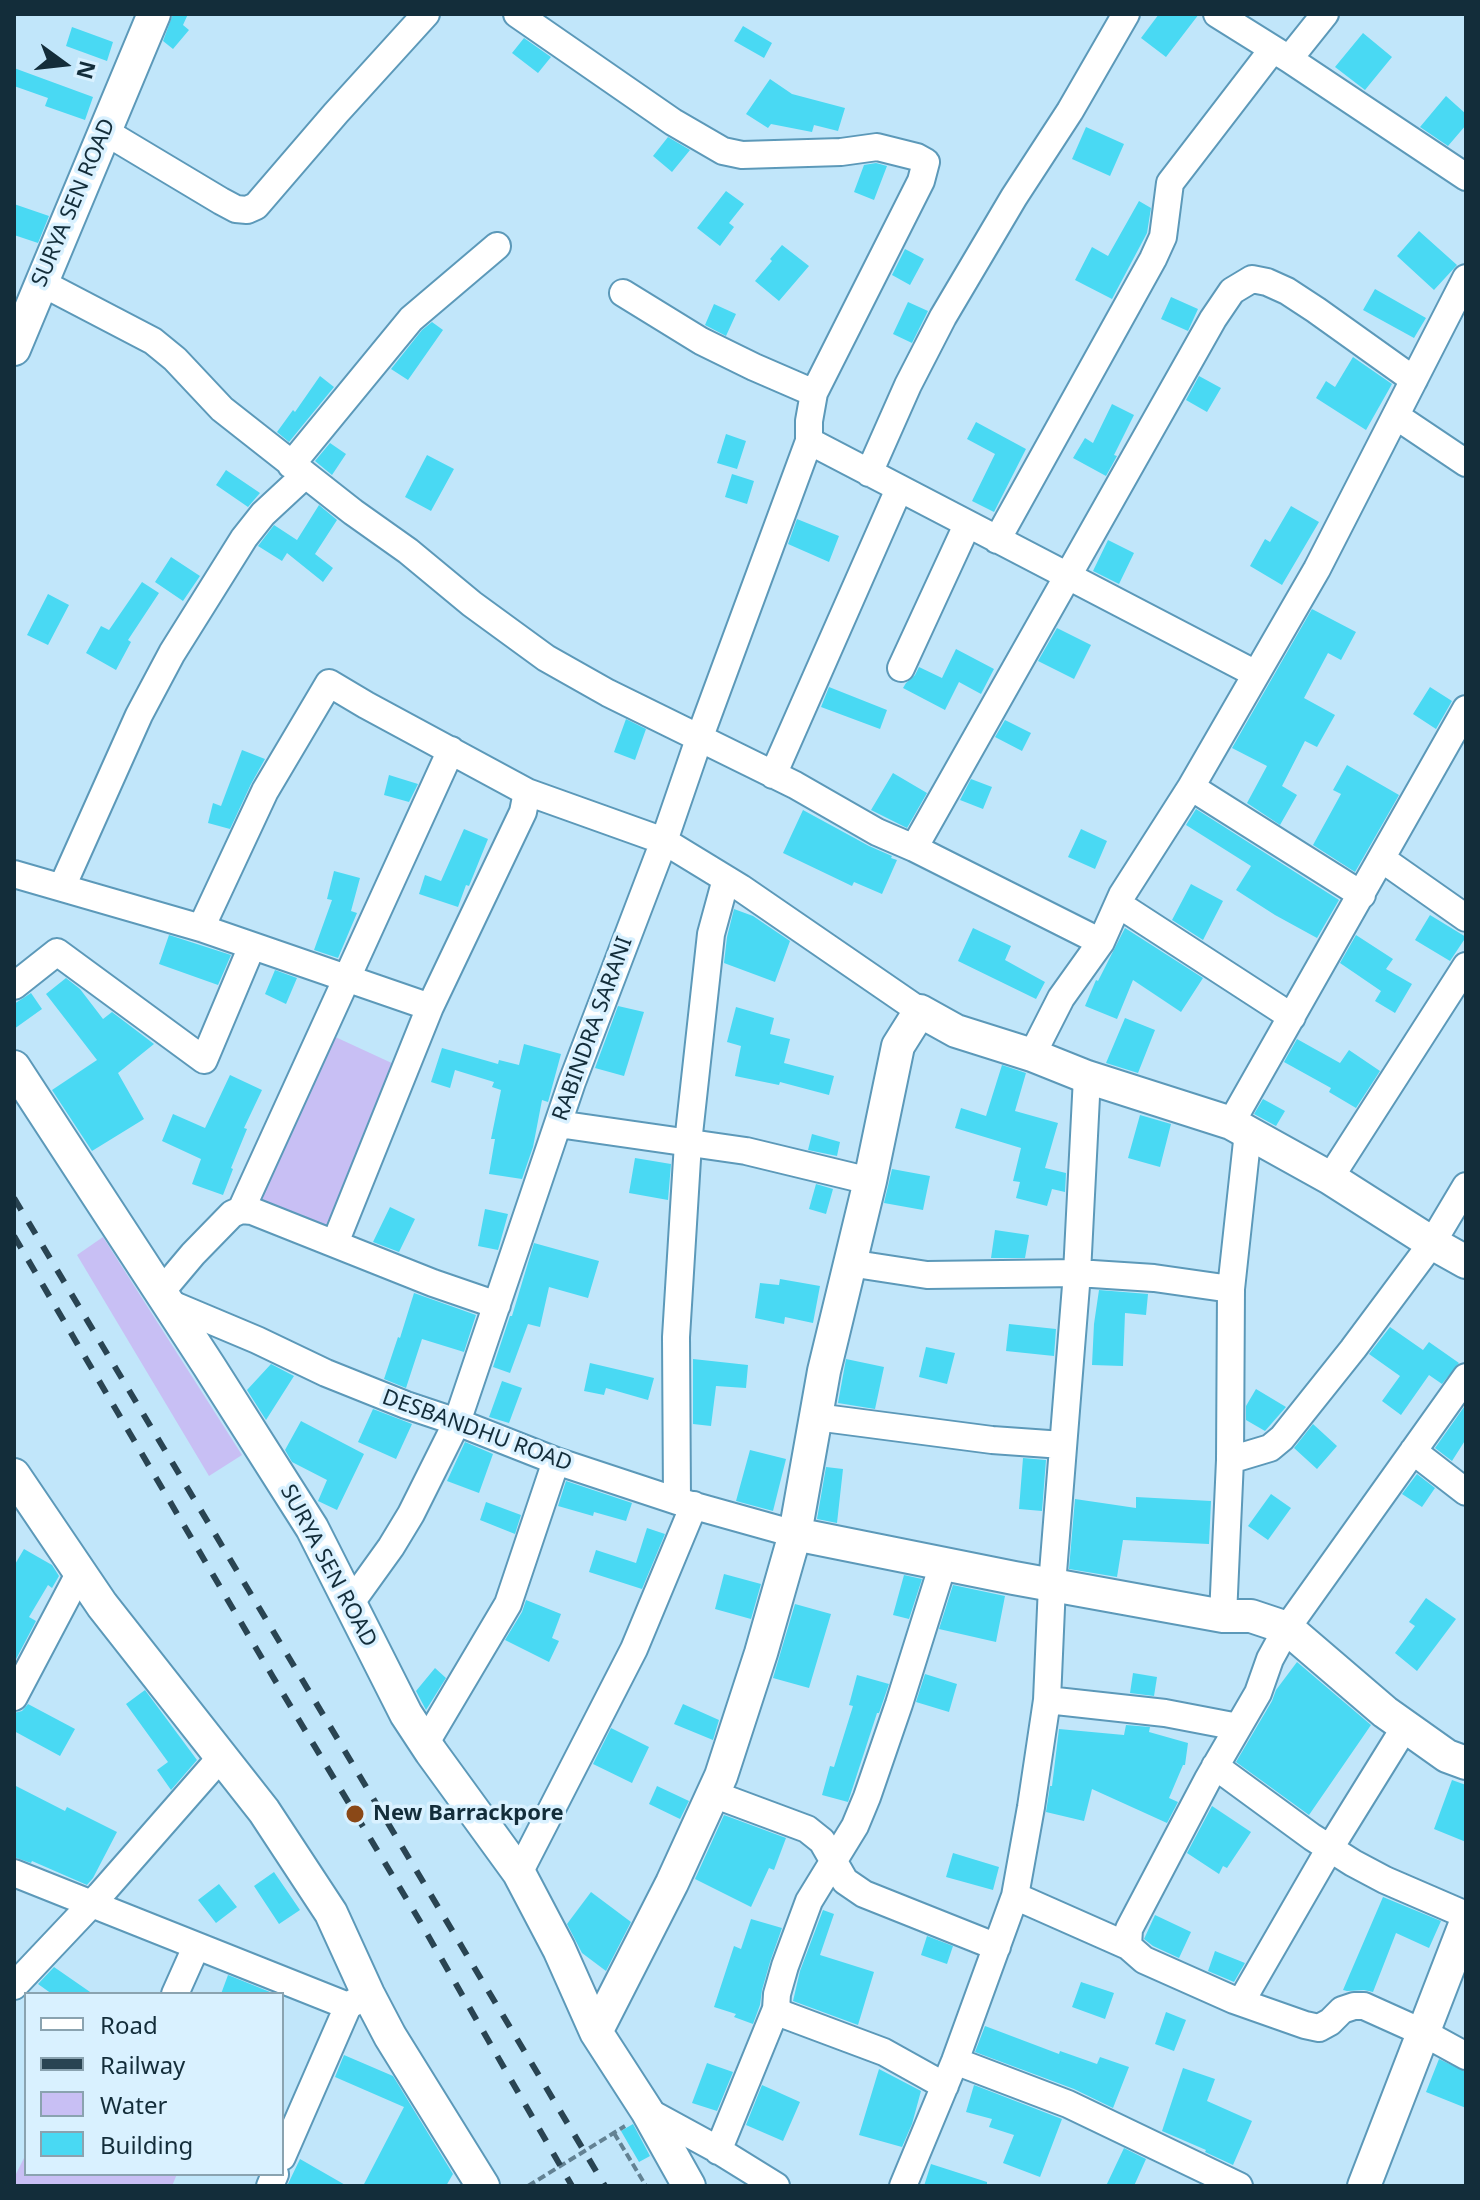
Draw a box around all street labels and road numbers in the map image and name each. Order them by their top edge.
street label: SURYA SEN ROAD [27,115,121,291]
street label: RABINDRA SARANI [547,933,639,1125]
street label: DESBANDHU ROAD [378,1384,576,1478]
street label: SURYA SEN ROAD [274,1480,382,1652]

